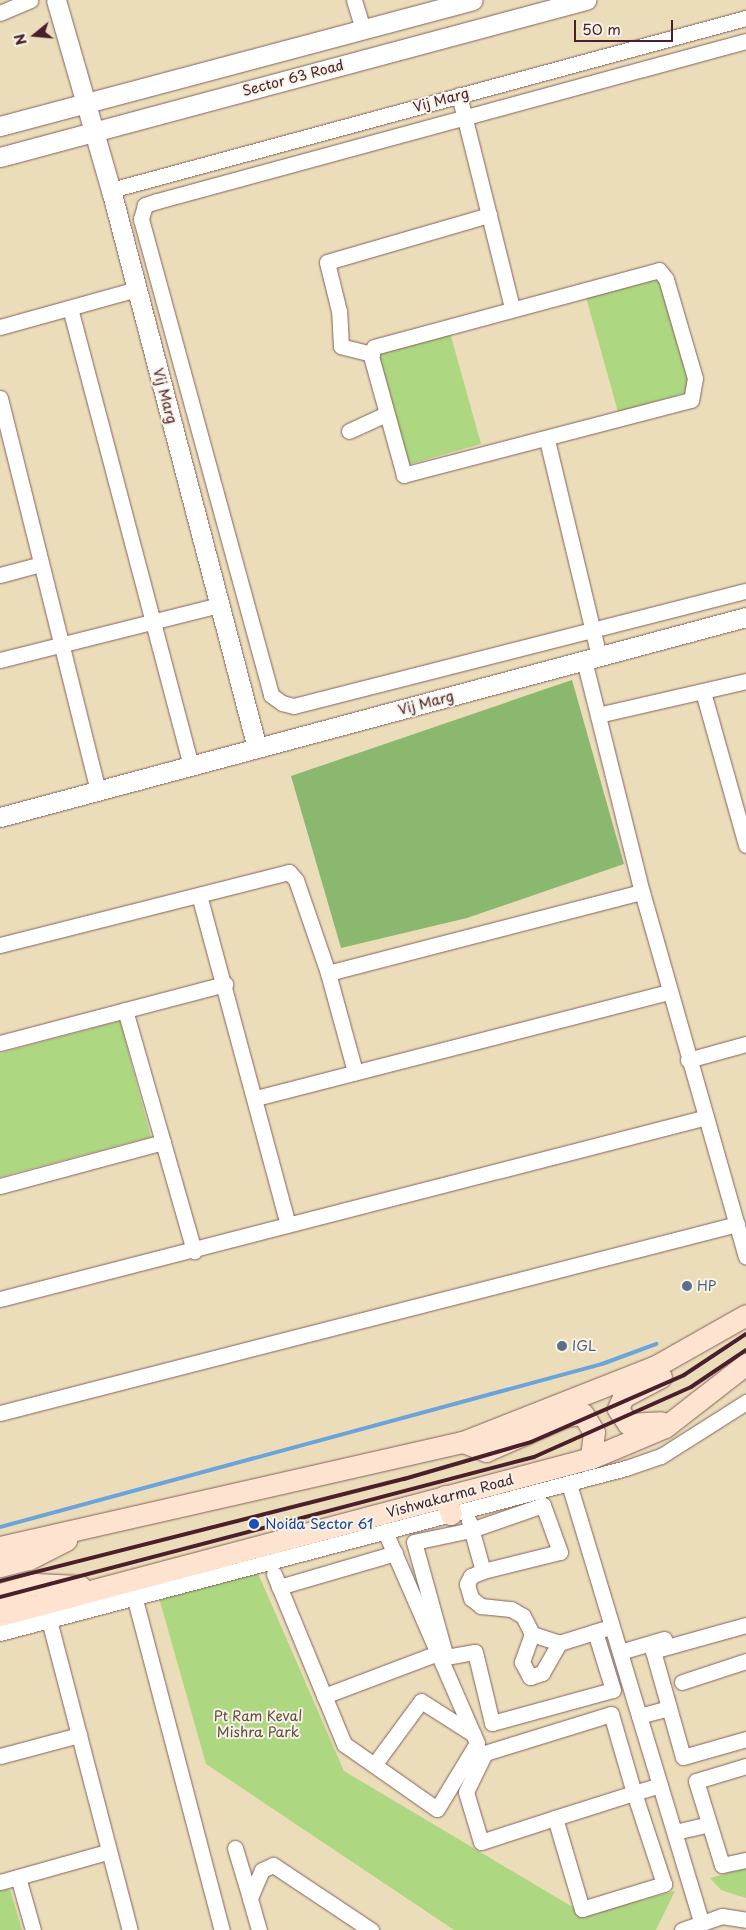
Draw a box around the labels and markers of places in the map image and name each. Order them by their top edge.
place label: HP [697,1278,716,1294]
marker: HP [681,1280,693,1292]
place label: IGL [572,1338,596,1354]
marker: IGL [556,1340,568,1352]
place label: Noida Sector 61 [265,1516,374,1532]
marker: Noida Sector 61 [247,1517,261,1531]

